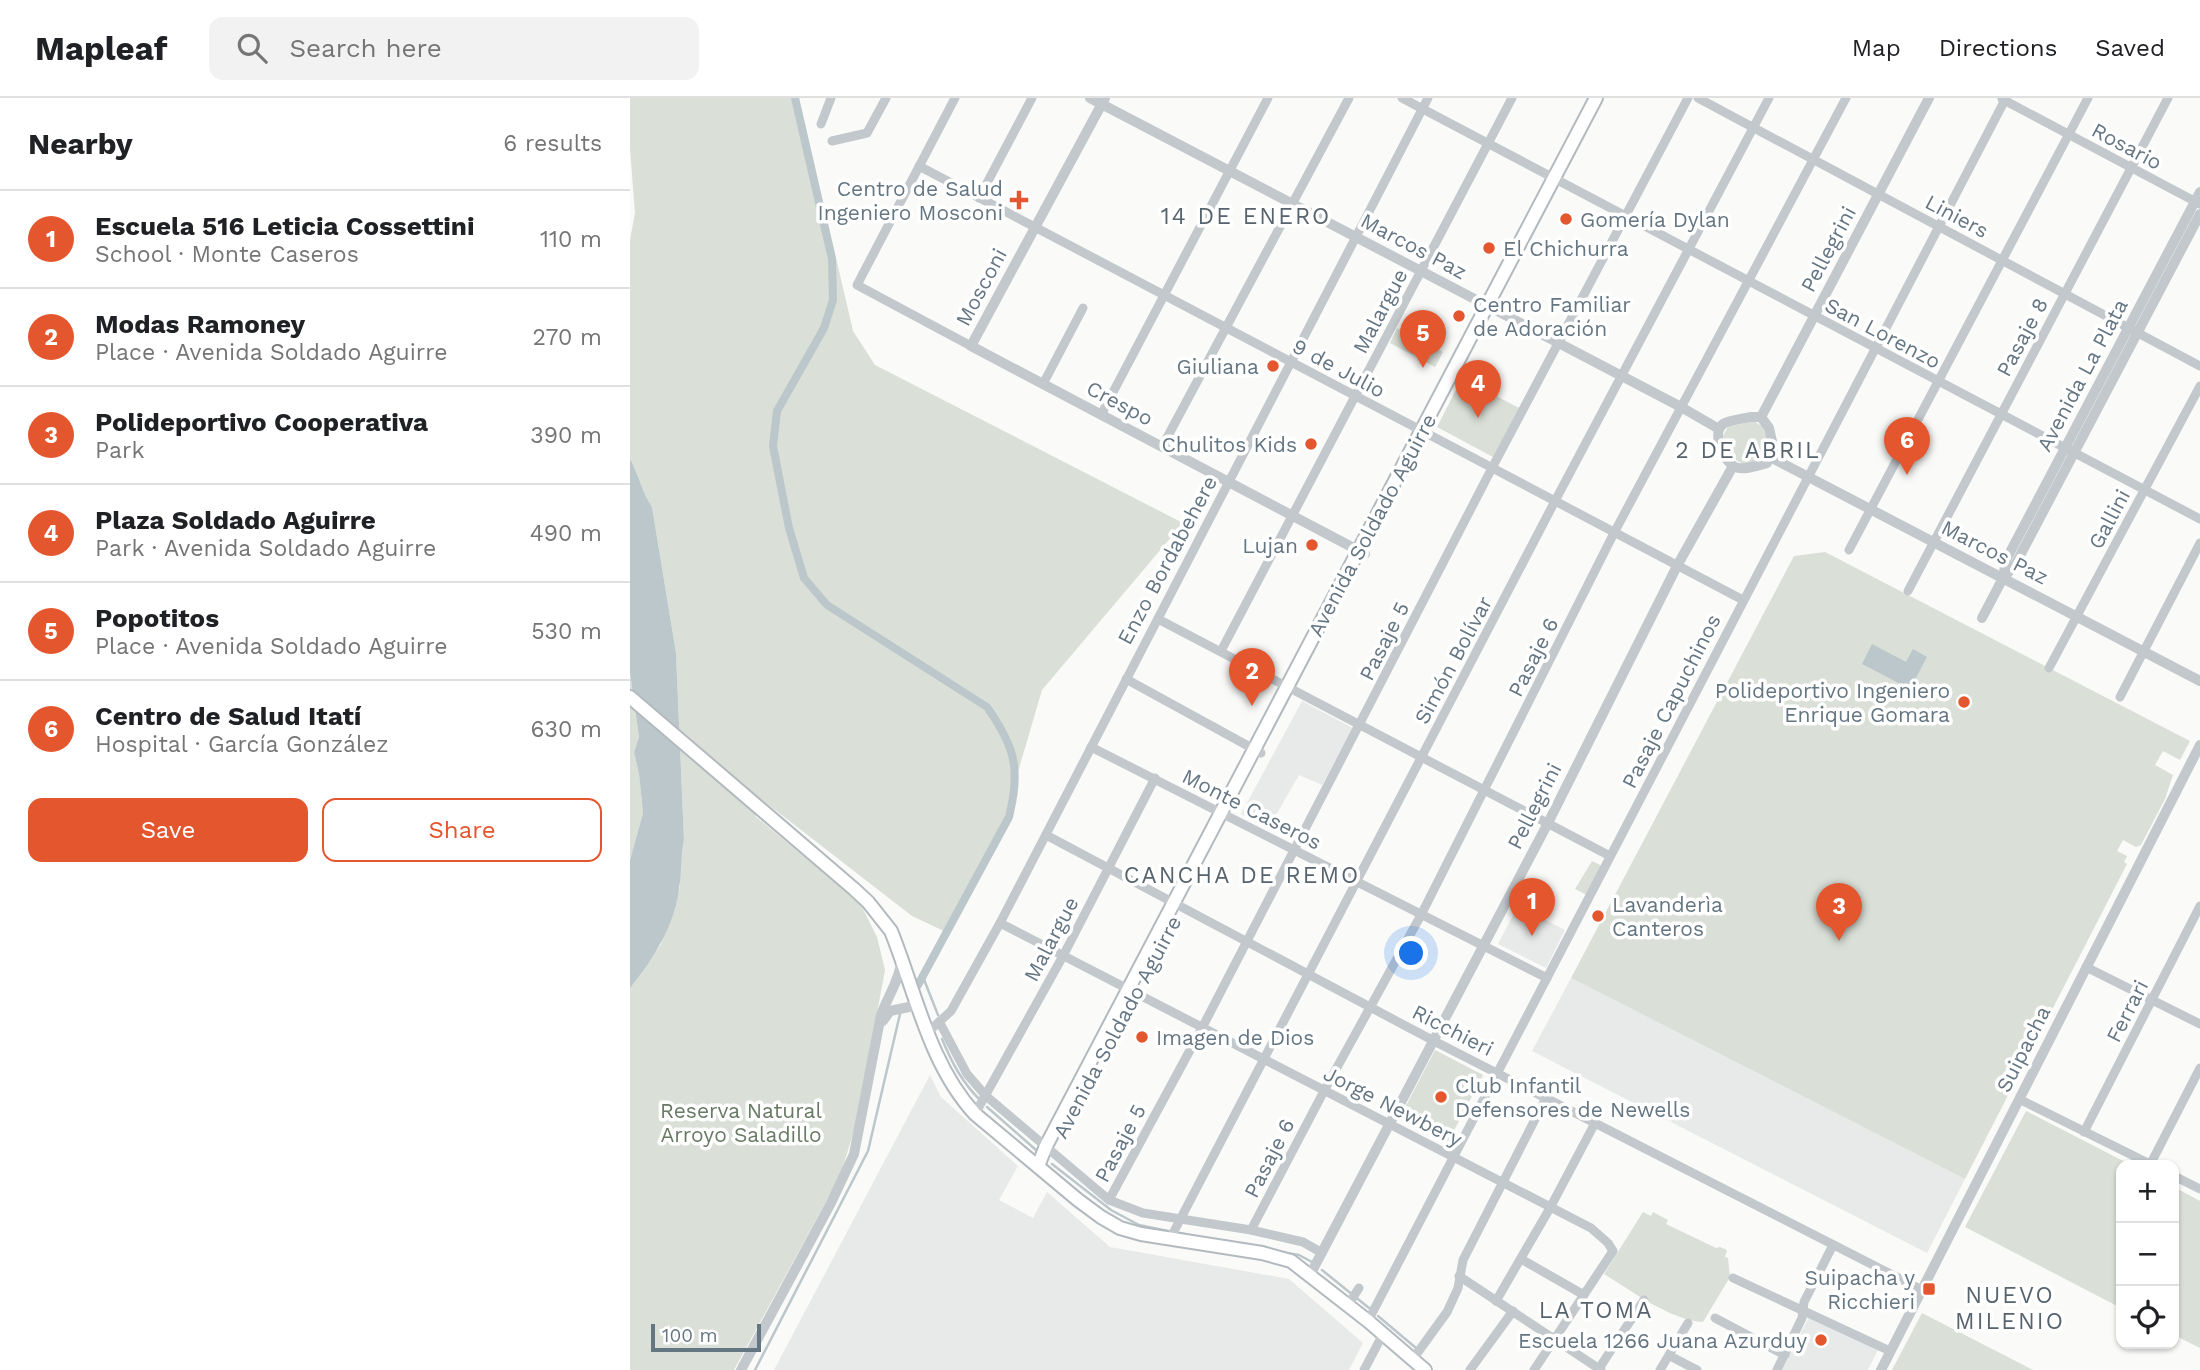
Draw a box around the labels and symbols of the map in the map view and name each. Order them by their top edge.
street label: Rosario [2088,117,2166,175]
place label: Centro de Salud Ingeniero Mosconi [818,176,1003,225]
street label: Liniers [1921,189,1993,243]
marker: Centro de Salud Ingeniero Mosconi [1009,190,1029,210]
street label: Pellegrini [1795,202,1861,296]
district label: 14 DE ENERO [1161,203,1331,230]
place label: Gomería Dylan [1580,207,1730,232]
street label: Marcos Paz [1357,208,1471,284]
marker: Gomería Dylan [1558,211,1574,227]
place label: El Chichurra [1503,236,1629,261]
marker: El Chichurra [1481,240,1497,256]
street label: Mosconi [950,244,1012,330]
street label: Malargue [1347,264,1413,358]
place label: Centro Familiar de Adoración [1473,292,1631,341]
street label: San Lorenzo [1821,292,1945,374]
street label: Pasaje 8 [1991,293,2053,381]
street label: Avenida La Plata [2031,294,2133,455]
marker: Centro Familiar de Adoración [1451,308,1467,324]
pin: 5 [1400,310,1446,368]
street label: 9 de Julio [1288,333,1390,403]
place label: Giuliana [1176,354,1259,379]
marker: Giuliana [1265,358,1281,374]
pin: 4 [1455,360,1501,418]
street label: Crespo [1083,375,1157,431]
street label: Avenida Soldado Aguirre [1303,409,1441,641]
pin: 6 [1884,417,1930,475]
place label: Chulitos Kids [1161,432,1297,457]
marker: Chulitos Kids [1303,436,1319,452]
district label: 2 DE ABRIL [1675,437,1821,464]
street label: Enzo Bordabehere [1112,471,1222,649]
street label: Gallini [2083,485,2135,553]
street label: Marcos Paz [1937,514,2053,590]
place label: Lujan [1242,533,1298,558]
marker: Lujan [1304,537,1320,553]
street label: Simón Bolívar [1409,591,1497,728]
street label: Pasaje 5 [1354,598,1414,684]
street label: Pasaje Capuchinos [1616,610,1726,792]
street label: Pasaje 6 [1503,613,1563,701]
pin: 2 [1229,648,1275,706]
place label: Polideportivo Ingeniero Enrique Gomara [1715,678,1950,727]
marker: Polideportivo Ingeniero Enrique Gomara [1956,694,1972,710]
street label: Pellegrini [1502,759,1566,853]
street label: Monte Caseros [1178,763,1326,855]
district label: CANCHA DE REMO [1124,862,1360,889]
pin: 1 [1509,878,1555,936]
pin: 3 [1816,883,1862,941]
street label: Malargue [1018,892,1084,986]
place label: Lavanderìa Canteros [1612,892,1723,941]
marker: Lavanderìa Canteros [1590,908,1606,924]
street label: Avenida Soldado Aguirre [1048,911,1186,1143]
your location [1394,936,1428,970]
street label: Ferrari [2101,976,2153,1046]
street label: Ricchieri [1408,999,1498,1061]
street label: Suipacha [1991,1002,2055,1096]
place label: Imagen de Dios [1156,1025,1314,1050]
marker: Imagen de Dios [1134,1029,1150,1045]
street label: Jorge Newbery [1320,1060,1467,1152]
place label: Club Infantil Defensores de Newells [1455,1073,1690,1122]
marker: Club Infantil Defensores de Newells [1433,1089,1449,1105]
park label: Reserva Natural Arroyo Saladillo [660,1098,822,1147]
street label: Pasaje 5 [1089,1100,1151,1186]
street label: Pasaje 6 [1239,1114,1299,1202]
place label: Suipacha y Ricchieri [1804,1265,1915,1314]
marker: Suipacha y Ricchieri [1921,1281,1937,1297]
district label: NUEVO MILENIO [1955,1282,2065,1335]
district label: LA TOMA [1539,1297,1653,1324]
scale bar [651,1321,761,1353]
place label: Escuela 1266 Juana Azurduy [1518,1328,1807,1353]
marker: Escuela 1266 Juana Azurduy [1813,1332,1829,1348]

